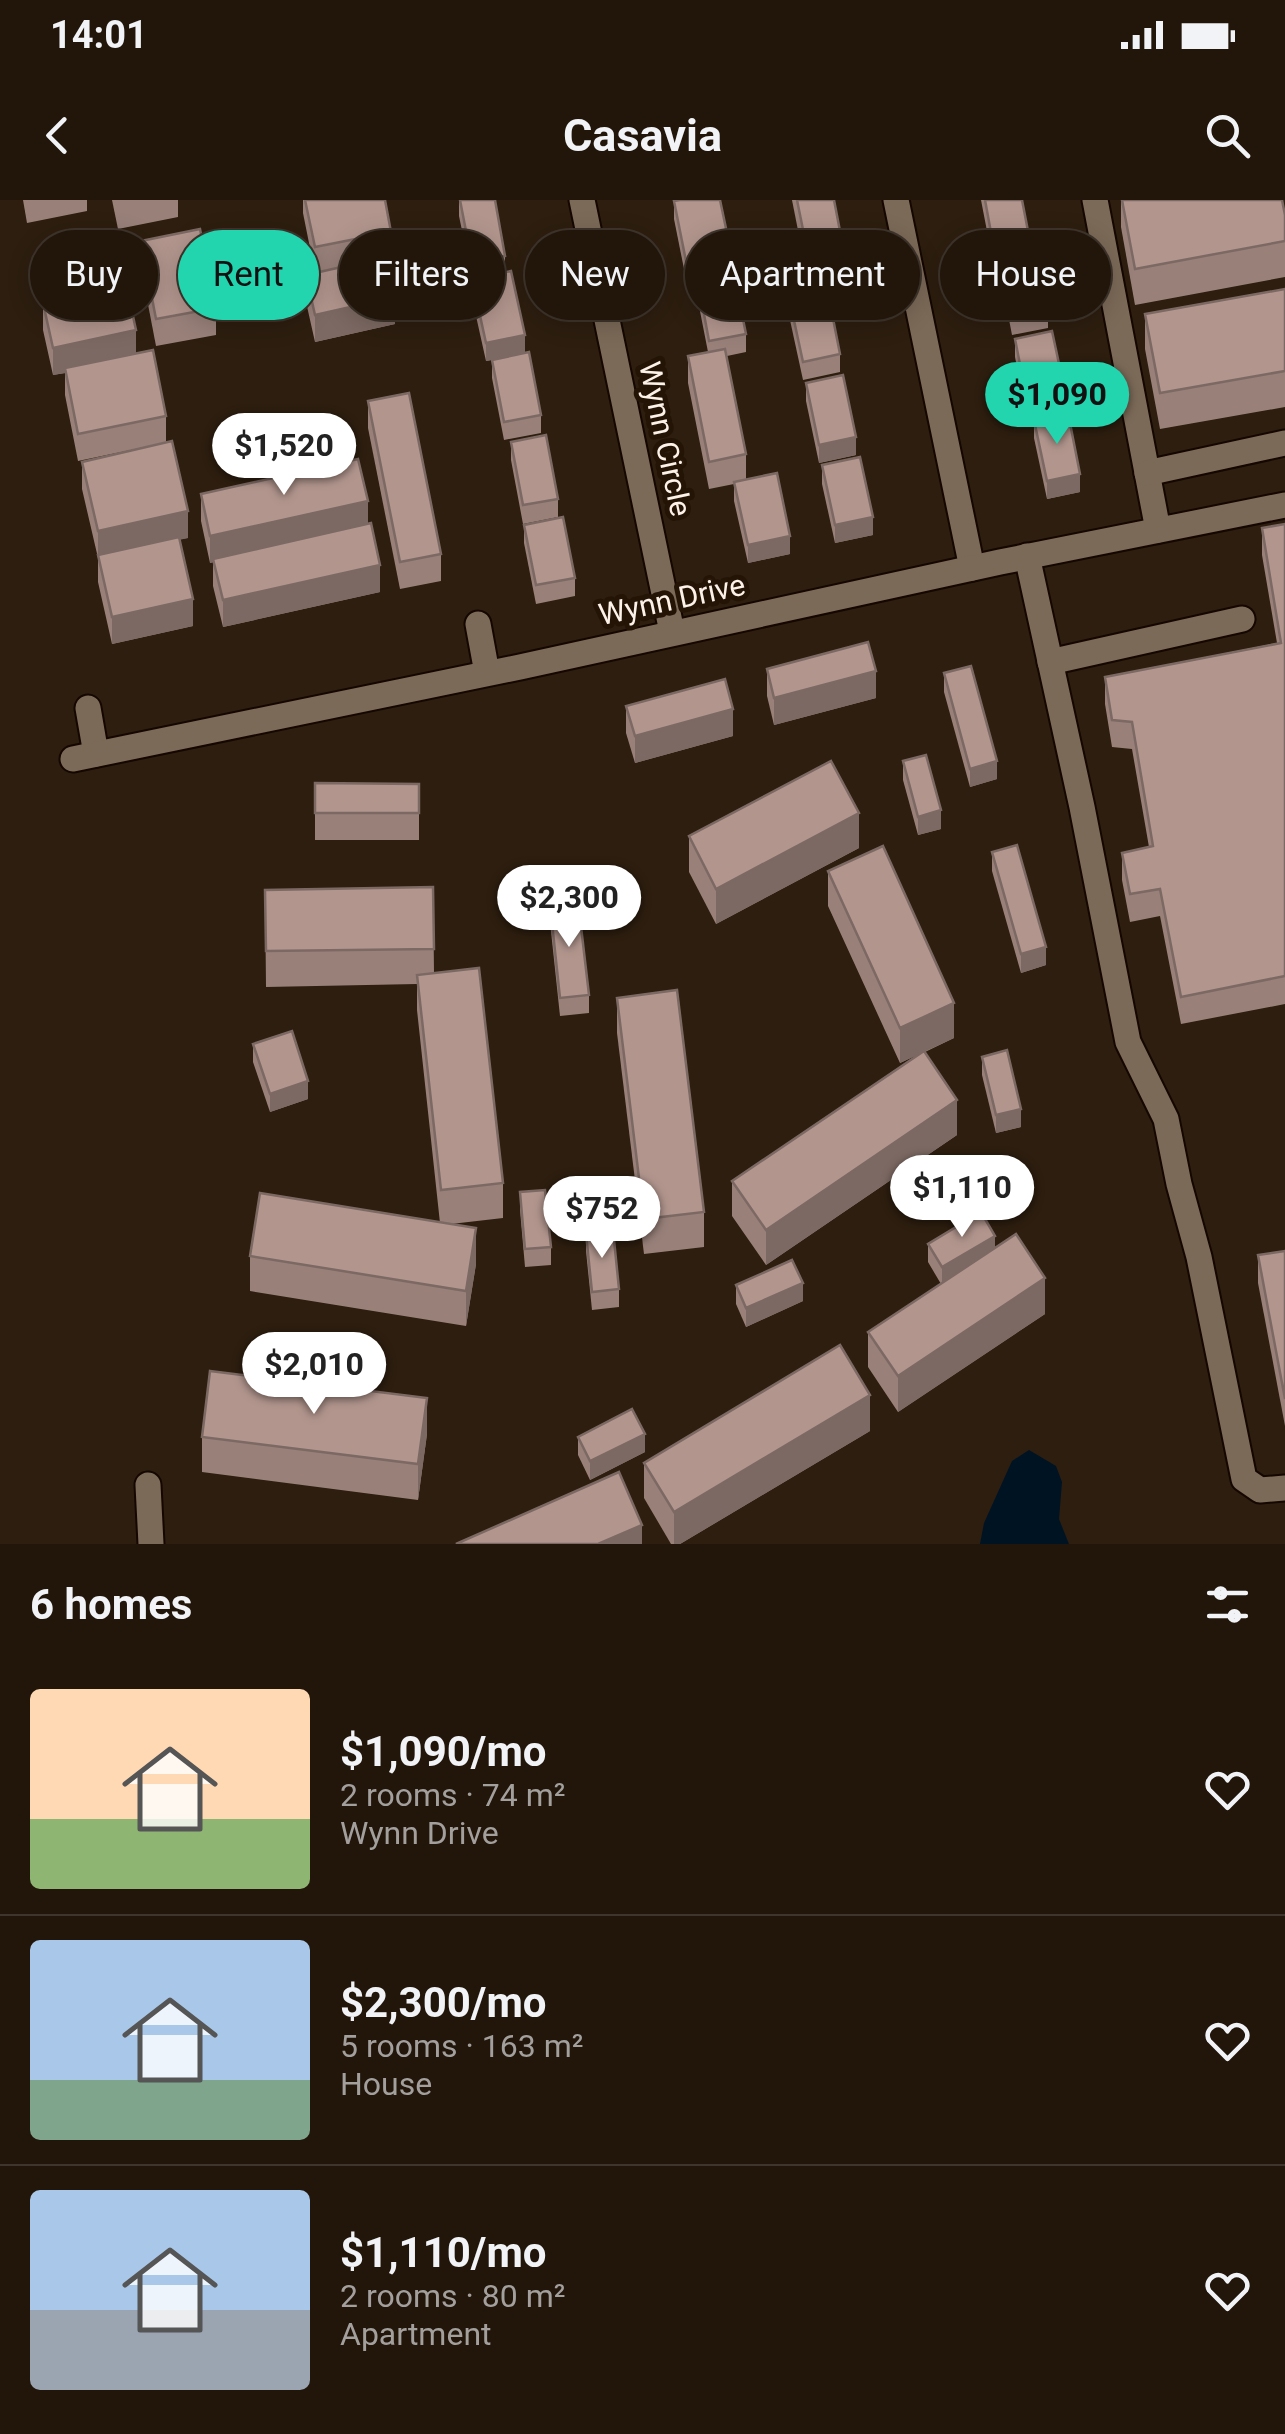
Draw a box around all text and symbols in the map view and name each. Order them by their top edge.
text: 14:01 [50,13,148,57]
icon: back [30,108,85,163]
icon: search [1200,108,1255,163]
text: Casavia [563,109,722,162]
chip: Buy [30,230,158,320]
chip: Rent [178,230,319,320]
chip: Filters [339,230,505,320]
chip: New [525,230,665,320]
chip: Apartment [685,230,920,320]
chip: House [940,230,1111,320]
street label: Wynn Circle [632,358,699,519]
pin: $1,090 [976,362,1138,447]
text: $1,090 [1007,375,1107,413]
pin: $1,520 [203,413,365,498]
text: $1,520 [234,426,334,464]
street label: Wynn Drive [595,567,748,632]
pin: $2,300 [488,865,650,950]
text: $2,300 [519,878,619,916]
pin: $1,110 [881,1155,1043,1240]
text: $1,110 [912,1168,1012,1206]
pin: $752 [543,1176,661,1261]
text: $752 [565,1189,639,1227]
pin: $2,010 [233,1332,395,1417]
text: $2,010 [264,1345,364,1383]
icon: filters [1200,1577,1255,1632]
text: 6 homes [30,1580,192,1629]
text: $1,090/mo [340,1727,547,1776]
icon: home [110,1729,230,1849]
icon: heart [1200,1762,1255,1817]
text: 2 rooms · 74 m² [340,1776,565,1814]
text: Wynn Drive [340,1814,499,1852]
text: $2,300/mo [340,1978,547,2027]
icon: home [110,1980,230,2100]
icon: heart [1200,2013,1255,2068]
text: 5 rooms · 163 m² [340,2027,583,2065]
text: House [340,2065,432,2103]
text: $1,110/mo [340,2228,547,2277]
icon: home [110,2230,230,2350]
icon: heart [1200,2263,1255,2318]
text: 2 rooms · 80 m² [340,2277,565,2315]
text: Apartment [340,2315,492,2353]

